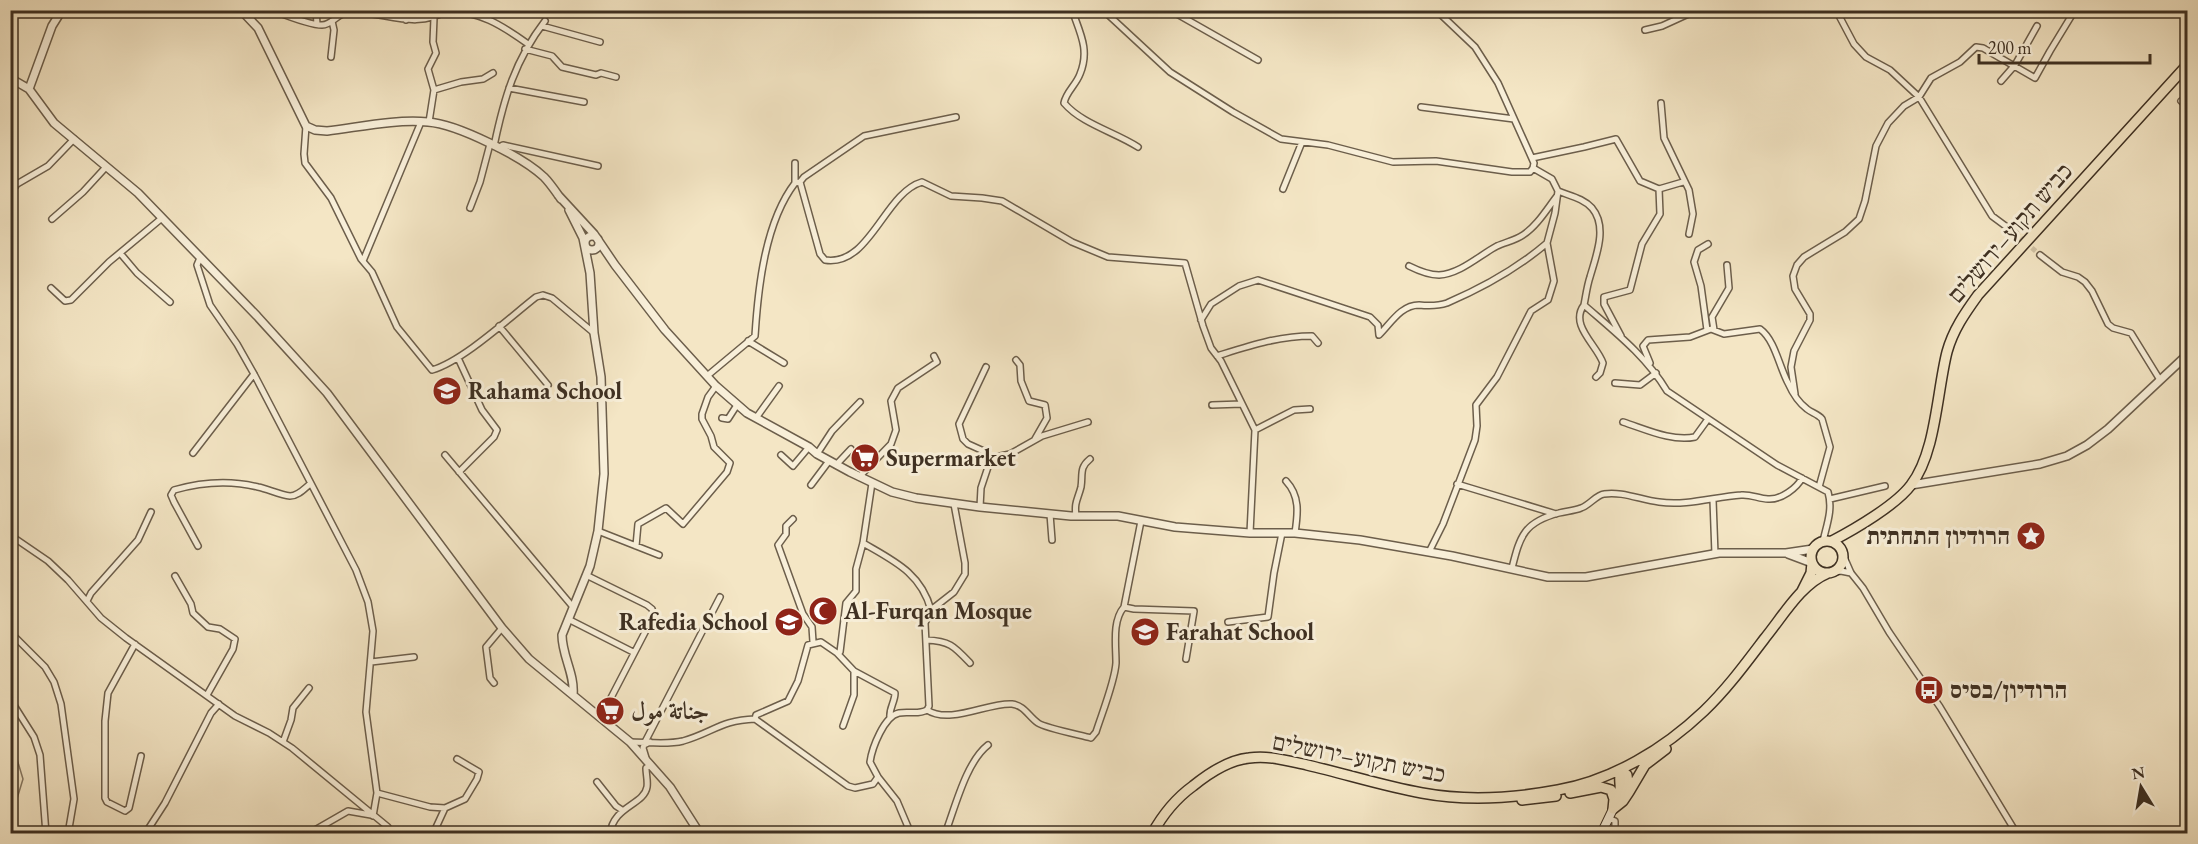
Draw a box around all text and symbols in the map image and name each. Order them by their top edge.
scale bar [1979,27,2150,65]
text: 200 m [1988,36,2032,59]
street label: כביש תקוע–ירושלים [1940,156,2079,309]
school or university icon: Rahama School [431,375,463,407]
place label: Rahama School [468,375,622,406]
supermarket icon: Supermarket [849,442,881,474]
place label: Supermarket [886,442,1016,473]
place label: הרודיון התחתית [1866,520,2010,551]
place icon: הרודיון התחתית [2015,520,2047,552]
mosque icon: Al-Furqan Mosque [807,595,839,627]
place label: Al-Furqan Mosque [843,595,1032,627]
place label: Rafedia School [619,606,768,637]
school or university icon: Rafedia School [773,606,805,638]
school or university icon: Farahat School [1129,616,1161,648]
place label: Farahat School [1166,616,1314,647]
bus stop icon: הרודיון/בסיס [1913,674,1945,706]
place label: הרודיון/בסיס [1950,674,2067,705]
supermarket icon: جناتة مول [594,695,626,727]
place label: جناتة مول [631,695,710,726]
street label: כביש תקוע–ירושלים [1270,726,1448,789]
north arrow [2111,757,2171,817]
text: N [2130,761,2147,784]

